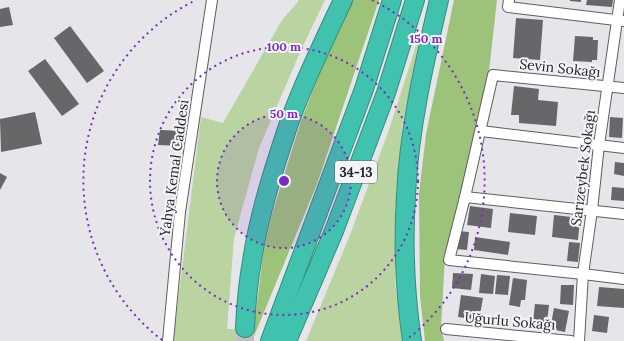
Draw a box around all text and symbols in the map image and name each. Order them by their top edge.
text: 150 m [409,31,443,46]
text: 100 m [267,39,301,54]
street label: Sevin Sokağı [519,55,602,81]
street label: Yahya Kemal Caddesi [155,98,193,239]
text: 50 m [270,106,298,121]
street label: Sarızeybek Sokağı [567,109,599,227]
road number: 34-13 [335,161,377,183]
centre of rings [277,174,291,188]
street label: Uğurlu Sokağı [464,308,556,334]

